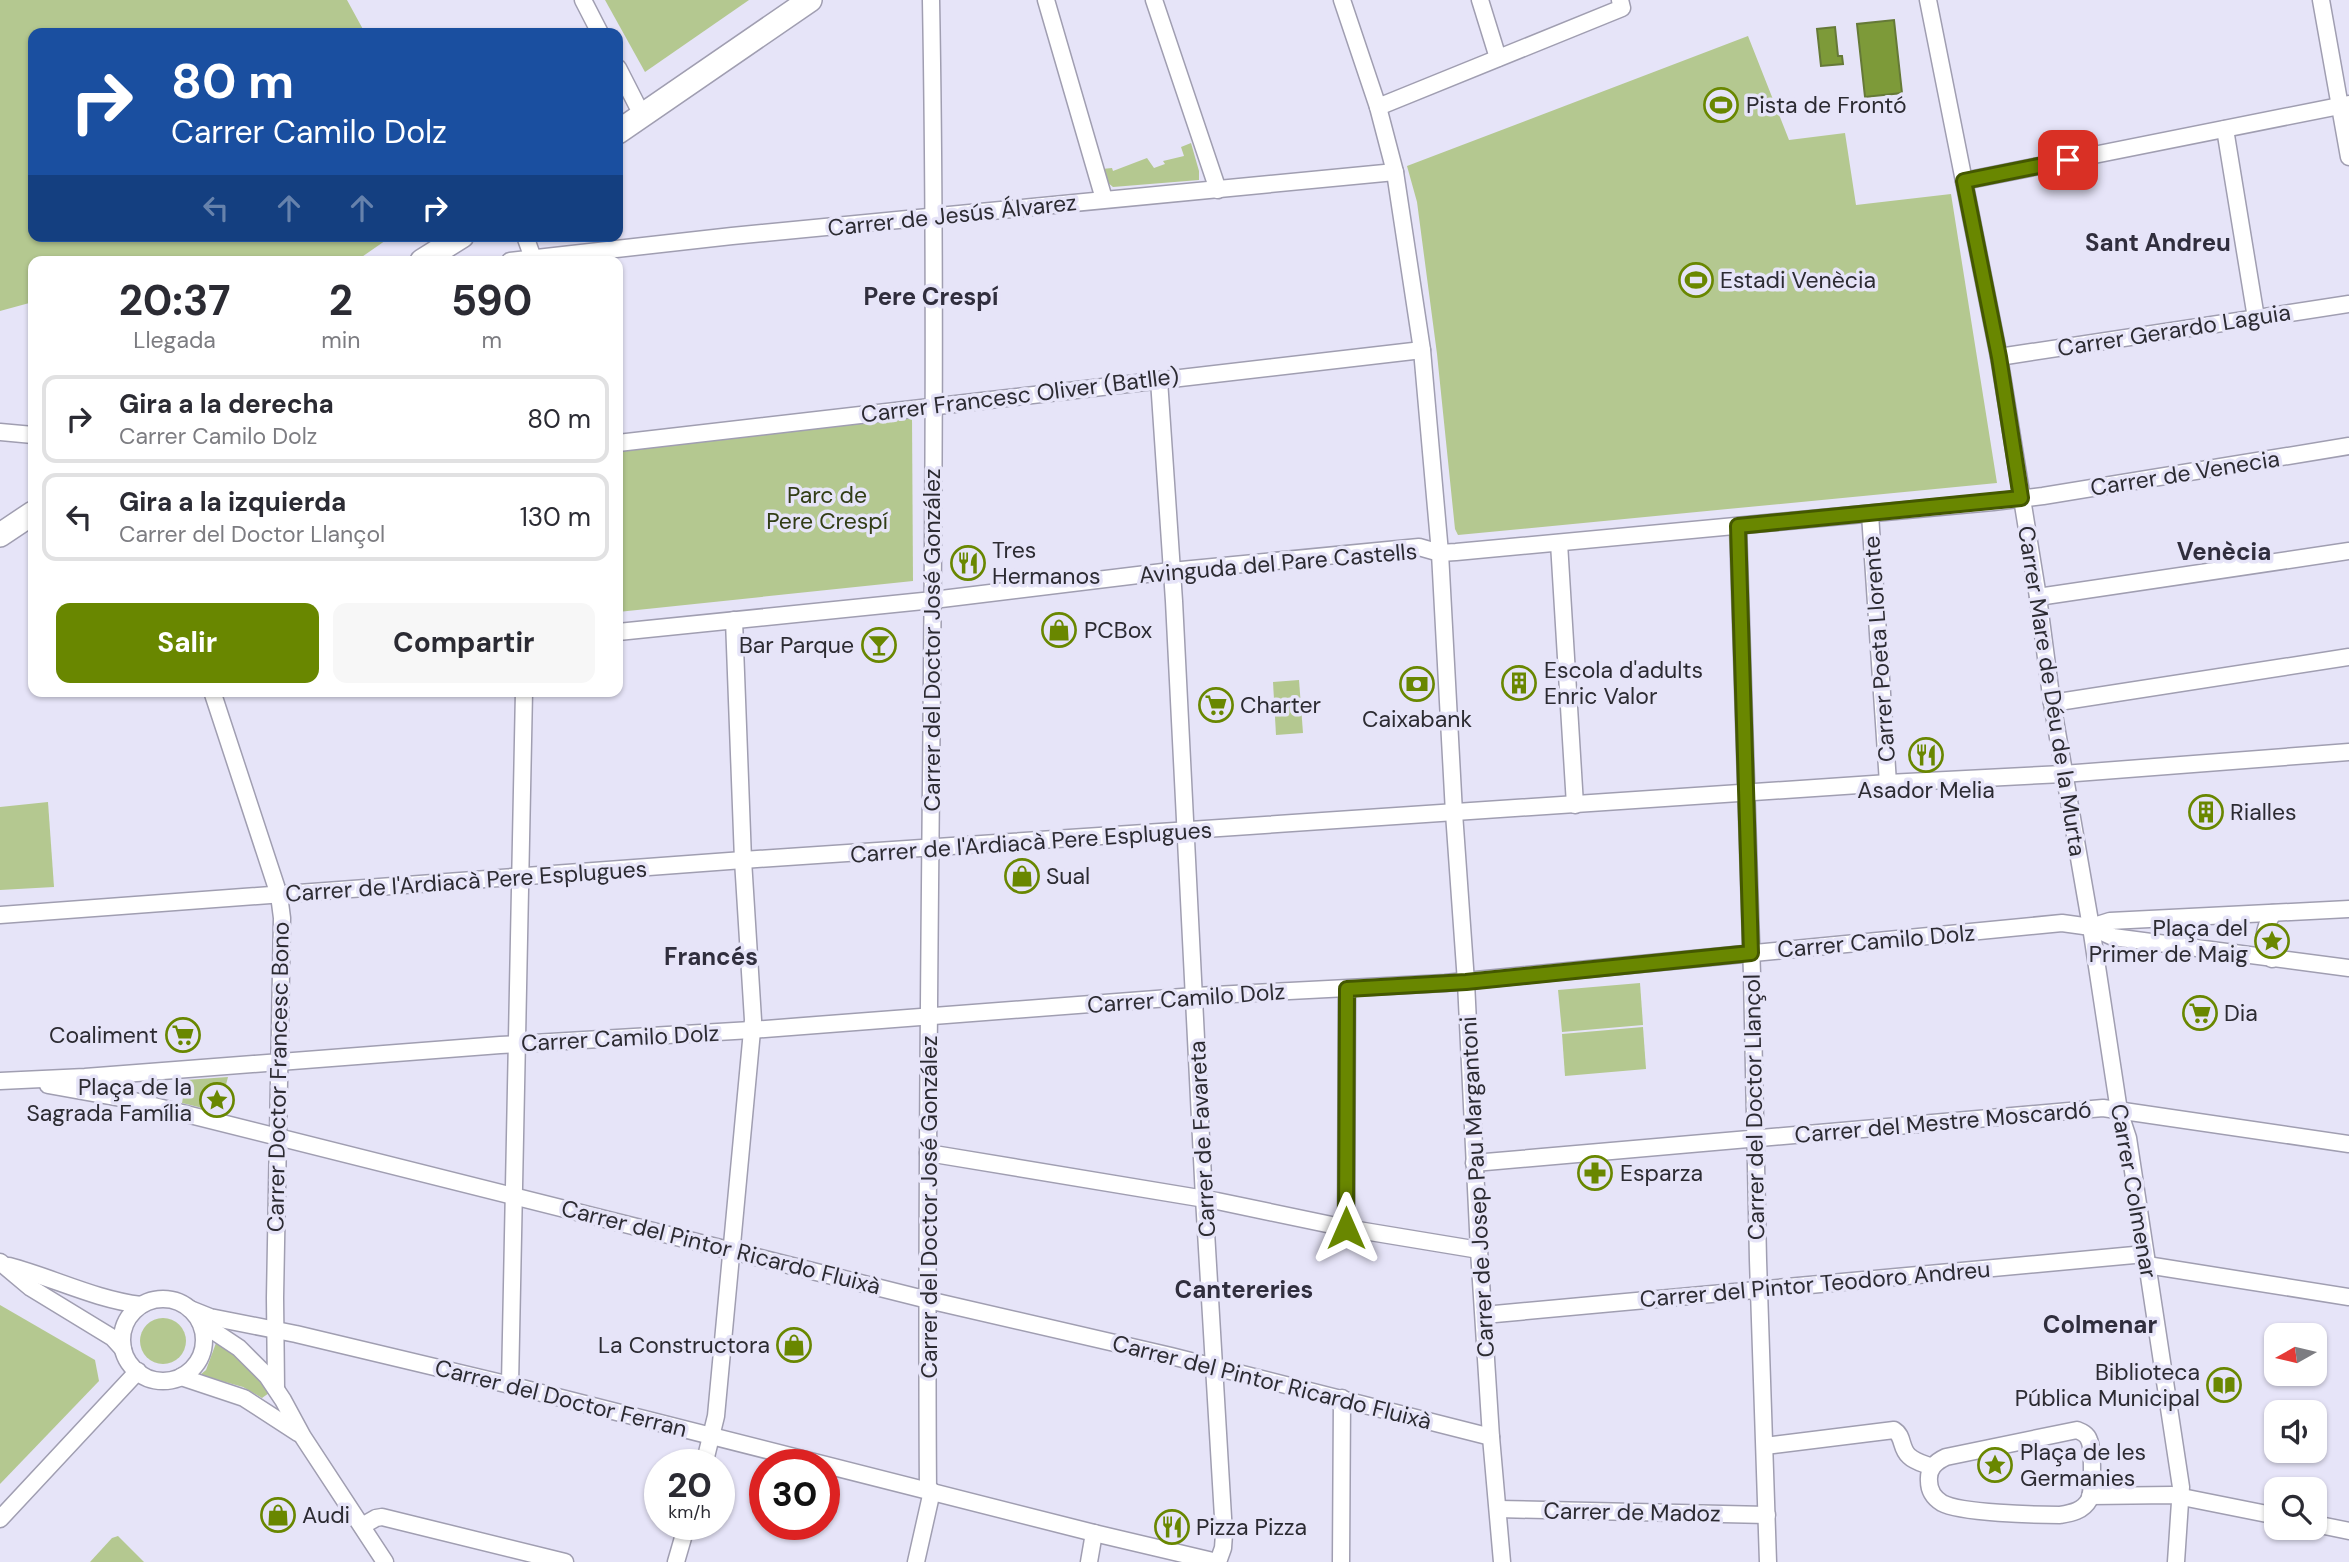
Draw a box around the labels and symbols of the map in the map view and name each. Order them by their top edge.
sports icon: Pista de Frontó [1702,86,1740,124]
place label: Pista de Frontó [1746,90,1907,120]
pin [2038,130,2098,190]
street label: Carrer de Jesús Álvarez [826,187,1078,243]
district label: Sant Andreu [2085,227,2231,258]
sports icon: Estadi Venècia [1677,261,1715,299]
place label: Estadi Venècia [1720,265,1876,295]
district label: Pere Crespí [864,281,999,312]
street label: Carrer Gerardo Laguia [2055,297,2293,363]
street label: Carrer Francesc Oliver (Batlle) [859,361,1181,429]
street label: Carrer de Venecia [2088,443,2282,503]
street label: Carrer del Doctor José González [917,468,947,812]
park label: Parc de Pere Crespí [766,480,889,536]
street label: Carrer Mare de Déu de la Murta [2011,524,2093,858]
place label: Tres Hermanos [992,535,1101,591]
street label: Carrer Poeta Llorente [1856,535,1902,763]
street label: Avinguda del Pare Castells [1138,536,1418,590]
district label: Venècia [2177,536,2271,567]
restaurant icon: Tres Hermanos [949,544,987,582]
shop icon: PCBox [1040,611,1078,649]
place label: PCBox [1084,615,1152,645]
bar icon: Bar Parque [860,626,898,664]
place label: Bar Parque [739,630,854,660]
place label: Escola d'adults Enric Valor [1544,655,1703,711]
building icon: Escola d'adults Enric Valor [1500,664,1538,702]
bank icon: Caixabank [1398,665,1436,703]
supermarket icon: Charter [1197,686,1235,724]
place label: Charter [1240,690,1321,720]
place label: Caixabank [1362,704,1472,734]
restaurant icon: Asador Melia [1907,736,1945,774]
place label: Asador Melia [1857,775,1995,805]
building icon: Rialles [2187,793,2225,831]
place label: Rialles [2230,797,2297,827]
street label: Carrer de l'Ardiacà Pere Esplugues [849,814,1213,870]
street label: Carrer de l'Ardiacà Pere Esplugues [284,853,648,909]
shop icon: Sual [1003,857,1041,895]
place label: Sual [1046,861,1090,891]
place label: Plaça del Primer de Maig [2089,913,2248,969]
street label: Carrer Camilo Dolz [1776,917,1976,965]
street label: Carrer Doctor Francesc Bono [260,922,296,1232]
place icon: Plaça del Primer de Maig [2253,922,2291,960]
district label: Francés [664,941,758,972]
street label: Carrer del Doctor Llançol [1737,974,1771,1240]
street label: Carrer Camilo Dolz [1086,976,1286,1020]
supermarket icon: Dia [2181,994,2219,1032]
place label: Dia [2224,998,2258,1028]
supermarket icon: Coaliment [164,1016,202,1054]
street label: Carrer de Josep Pau Margantoni [1453,1016,1501,1358]
street label: Carrer Camilo Dolz [520,1018,720,1058]
place label: Coaliment [49,1020,158,1050]
street label: Carrer del Doctor José González [914,1035,944,1379]
street label: Carrer de Favareta [1182,1040,1222,1238]
place label: Plaça de la Sagrada Família [26,1072,192,1128]
place icon: Plaça de la Sagrada Família [198,1081,236,1119]
street label: Carrer del Mestre Moscardó [1793,1094,2093,1150]
street label: Carrer Colmenar [2104,1102,2164,1280]
pharmacy icon: Esparza [1576,1154,1614,1192]
place label: Esparza [1620,1158,1703,1188]
position arrow [1309,1191,1383,1265]
street label: Carrer del Pintor Ricardo Fluixà [558,1193,884,1301]
street label: Carrer del Pintor Teodoro Andreu [1639,1254,1991,1314]
district label: Cantereries [1175,1274,1313,1305]
district label: Colmenar [2043,1309,2157,1340]
north arrow [2264,1323,2328,1386]
shop icon: La Constructora [775,1326,813,1364]
street label: Carrer del Pintor Ricardo Fluixà [1109,1328,1435,1436]
place label: La Constructora [598,1330,770,1360]
street label: Carrer del Doctor Ferran [432,1352,690,1444]
place label: Biblioteca Pública Municipal [2015,1357,2200,1413]
library icon: Biblioteca Pública Municipal [2205,1366,2243,1404]
place label: Plaça de les Germanies [2020,1437,2146,1493]
place icon: Plaça de les Germanies [1976,1446,2014,1484]
speed limit sign: 30 [749,1449,840,1540]
street label: Carrer de Madoz [1543,1495,1721,1529]
shop icon: Audi [259,1496,297,1534]
place label: Audi [302,1500,350,1530]
restaurant icon: Pizza Pizza [1153,1508,1191,1546]
place label: Pizza Pizza [1196,1512,1307,1542]

